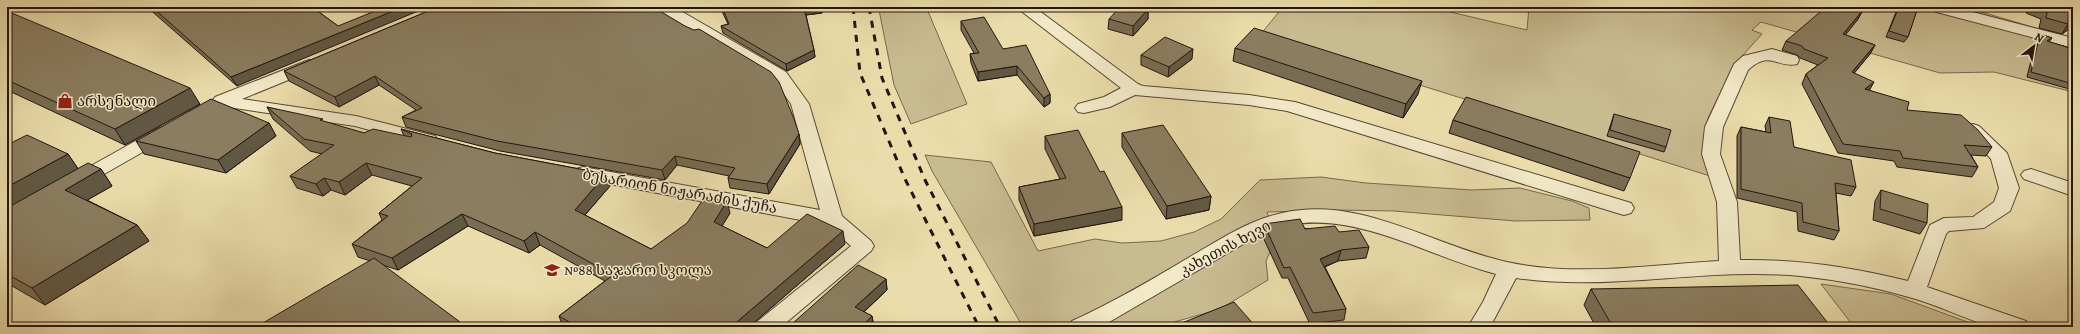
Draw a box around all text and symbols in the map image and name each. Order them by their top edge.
north arrow [2014,26,2054,66]
text: N [2032,29,2046,46]
place label: არსენალი [77,91,156,111]
shop icon: არსენალი [56,92,74,110]
street label: ბესარიონ ნიჟარაძის ქუჩა [581,164,779,218]
street label: კახეთის ხევი [1176,215,1274,281]
place label: №88 საჯარო სკოლა [564,260,712,280]
school or university icon: №88 საჯარო სკოლა [543,261,561,279]

